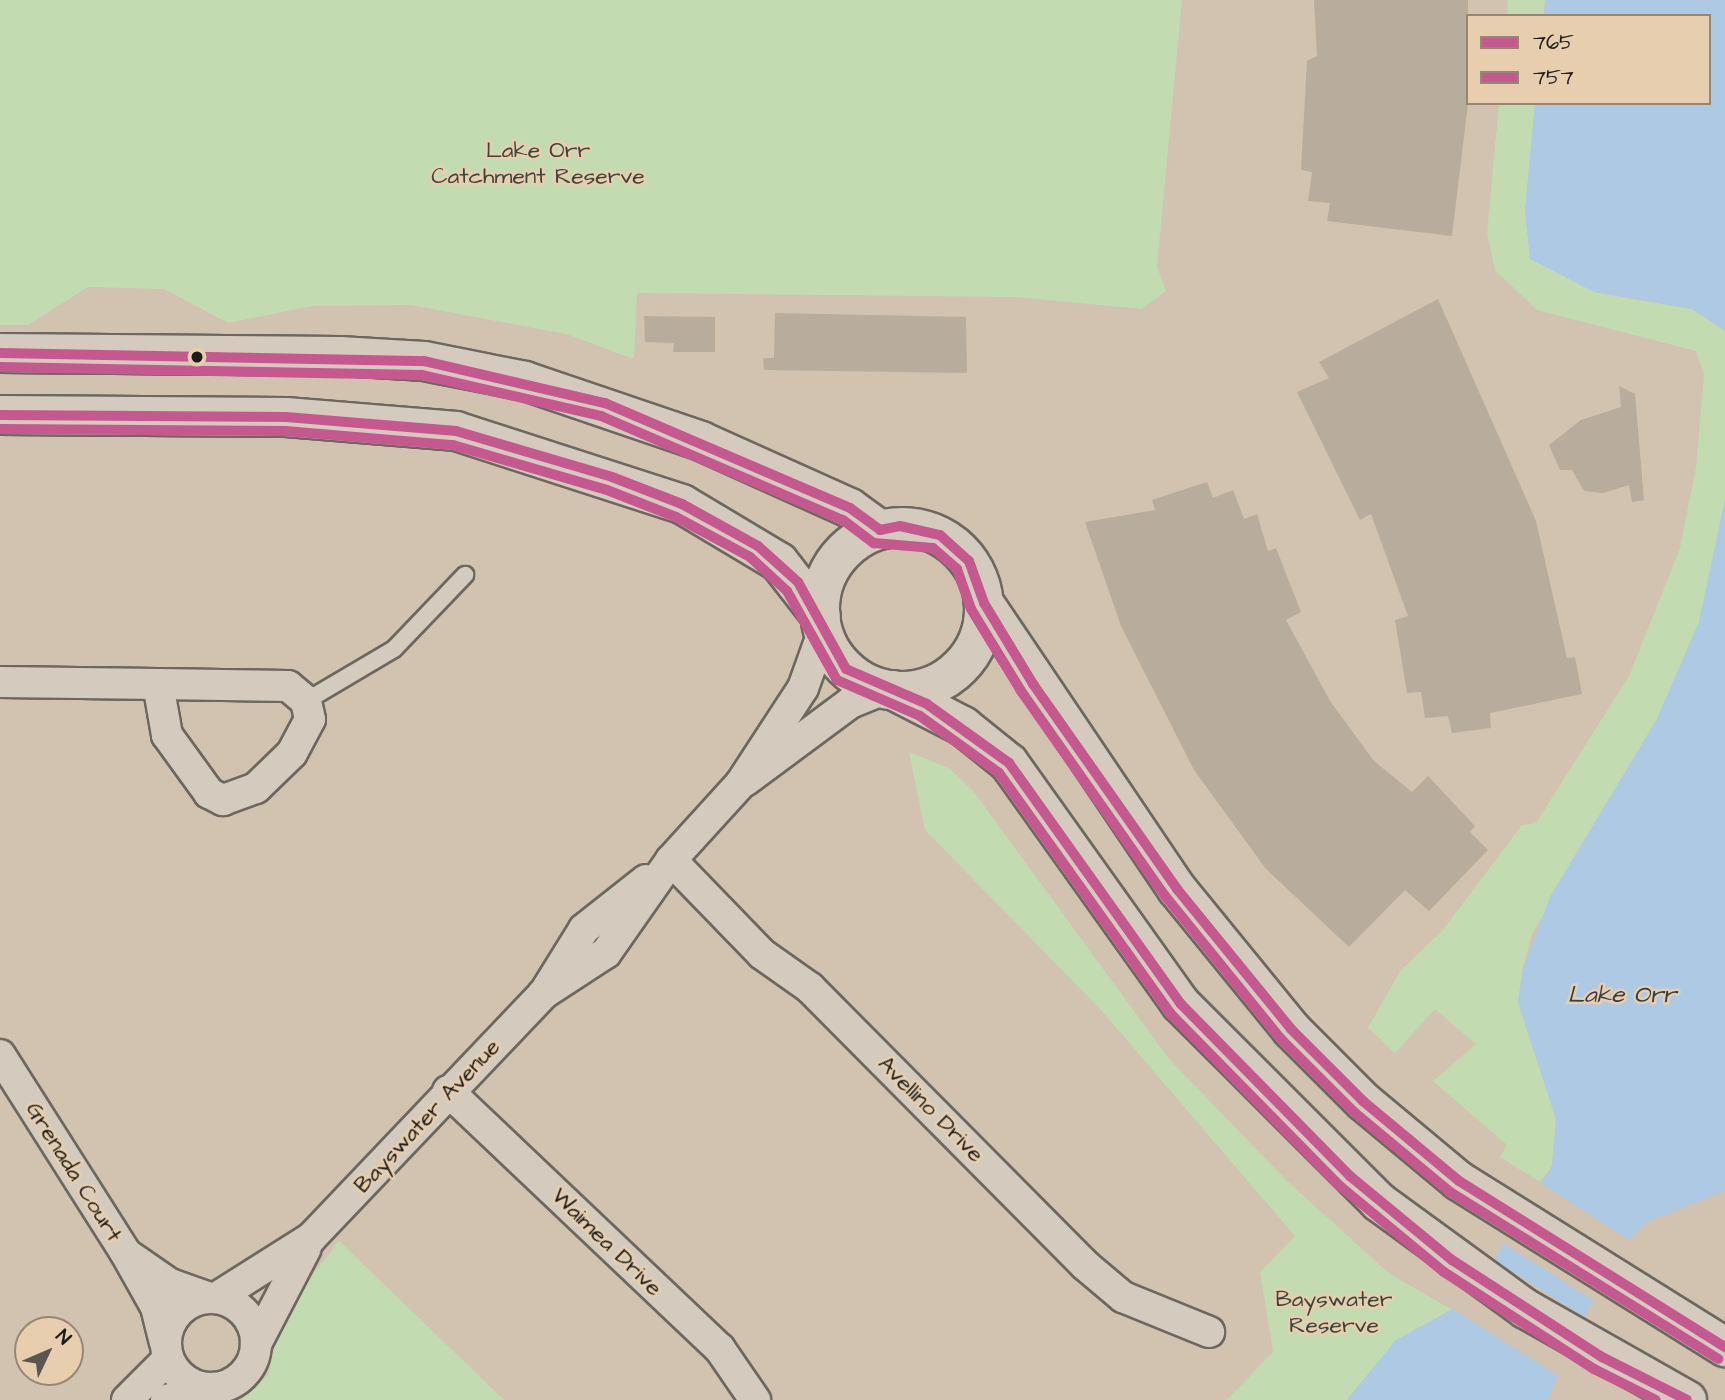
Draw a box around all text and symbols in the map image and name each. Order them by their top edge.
legend [1466,14,1711,105]
text: 765 [1533,28,1574,57]
text: 757 [1533,63,1574,92]
park label: Lake Orr Catchment Reserve [431,136,645,190]
unlabelled marker [190,350,204,364]
water label: Lake Orr [1568,982,1676,1010]
street label: Bayswater Avenue [348,1033,506,1199]
street label: Avellino Drive [872,1050,990,1168]
street label: Grenada Court [20,1097,128,1247]
street label: Waimea Drive [546,1182,668,1302]
park label: Bayswater Reserve [1276,1285,1392,1339]
north arrow [14,1316,84,1386]
text: N [49,1324,77,1351]

